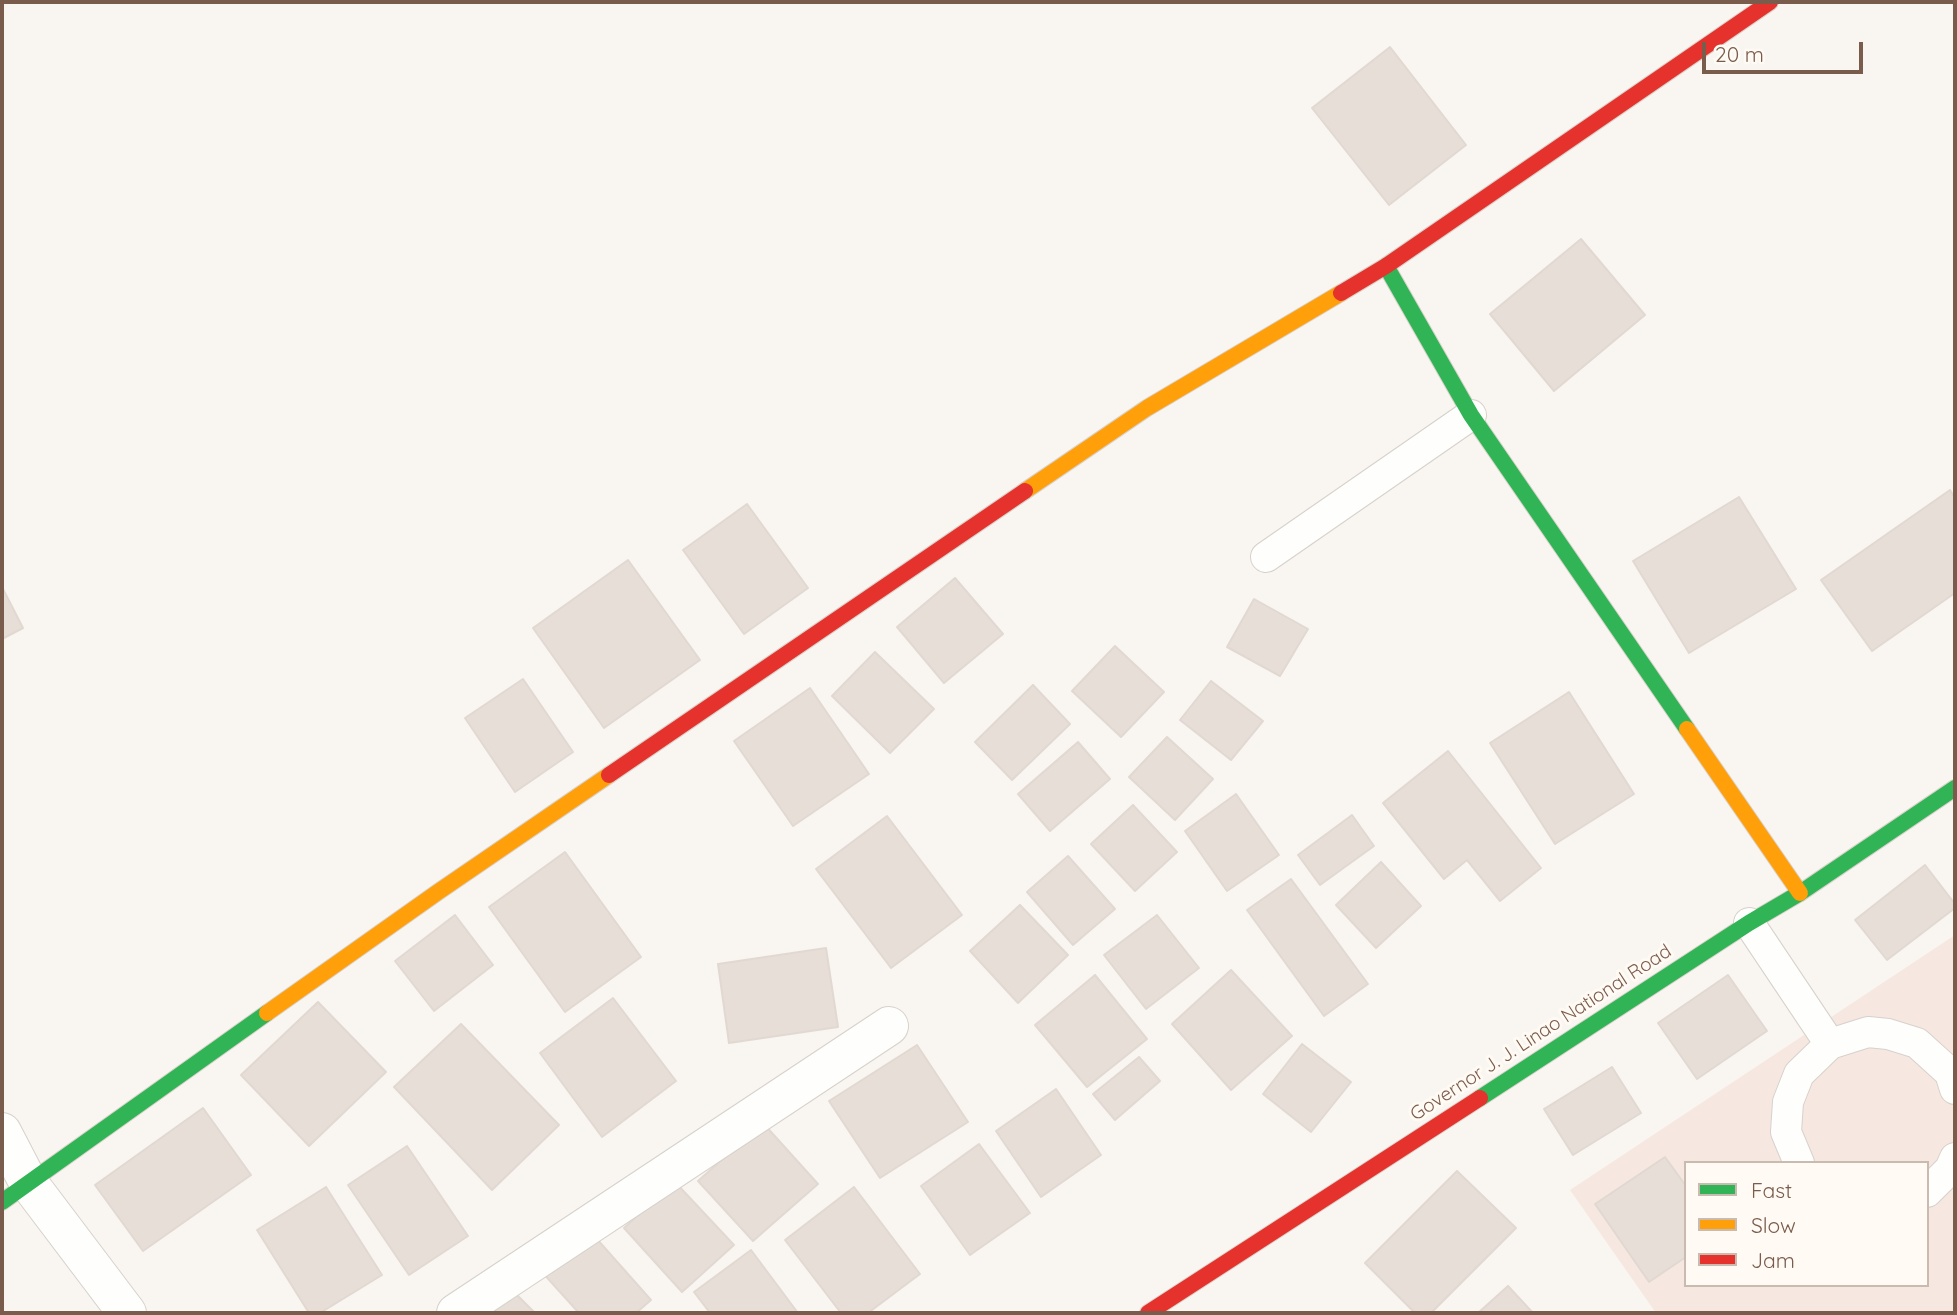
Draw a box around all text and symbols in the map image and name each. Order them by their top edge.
scale bar [1705,28,1866,72]
text: 20 m [1715,41,1764,67]
street label: Governor J. J. Linao National Road [1406,940,1676,1126]
legend [1684,1161,1929,1287]
text: Fast [1751,1177,1792,1203]
text: Slow [1751,1212,1796,1238]
text: Jam [1751,1247,1795,1273]

